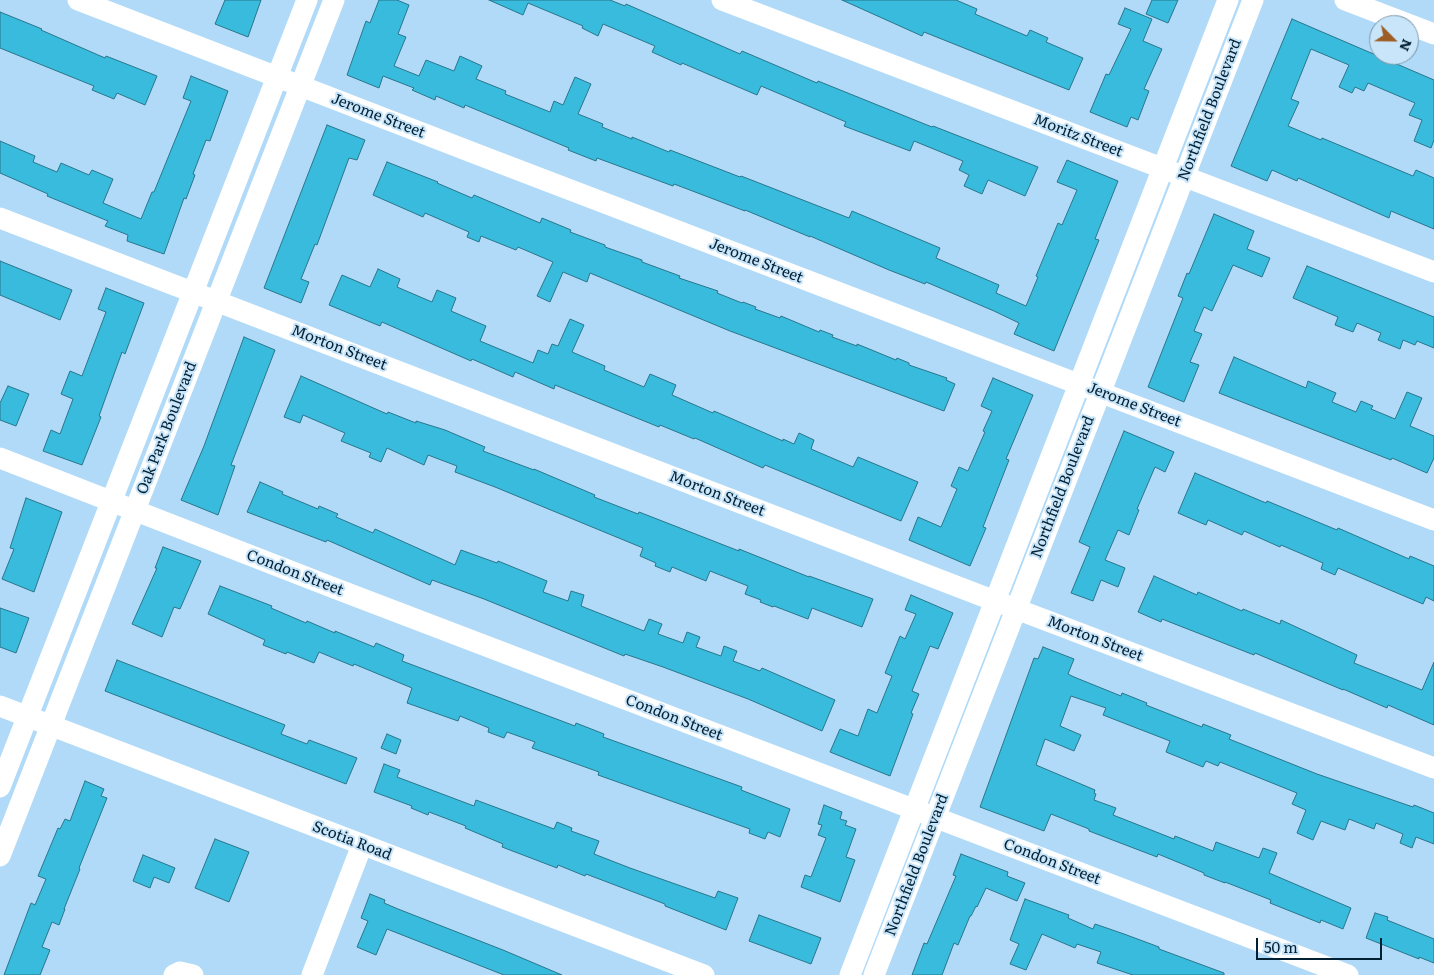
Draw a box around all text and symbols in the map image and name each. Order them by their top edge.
north arrow [1369,15,1419,65]
street label: Northfield Boulevard [1175,36,1245,184]
text: N [1395,36,1418,55]
street label: Jerome Street [328,90,428,142]
street label: Moritz Street [1031,111,1125,161]
street label: Jerome Street [706,235,806,287]
street label: Morton Street [289,322,389,374]
street label: Oak Park Boulevard [133,359,201,497]
street label: Jerome Street [1084,379,1184,431]
street label: Northfield Boulevard [1028,413,1098,561]
street label: Morton Street [667,468,767,520]
street label: Condon Street [244,546,346,600]
street label: Morton Street [1045,613,1145,665]
street label: Condon Street [623,691,725,745]
street label: Northfield Boulevard [882,791,952,939]
street label: Scotia Road [310,818,394,864]
street label: Condon Street [1001,835,1103,889]
scale bar [1259,928,1385,960]
text: 50 m [1264,935,1298,958]

